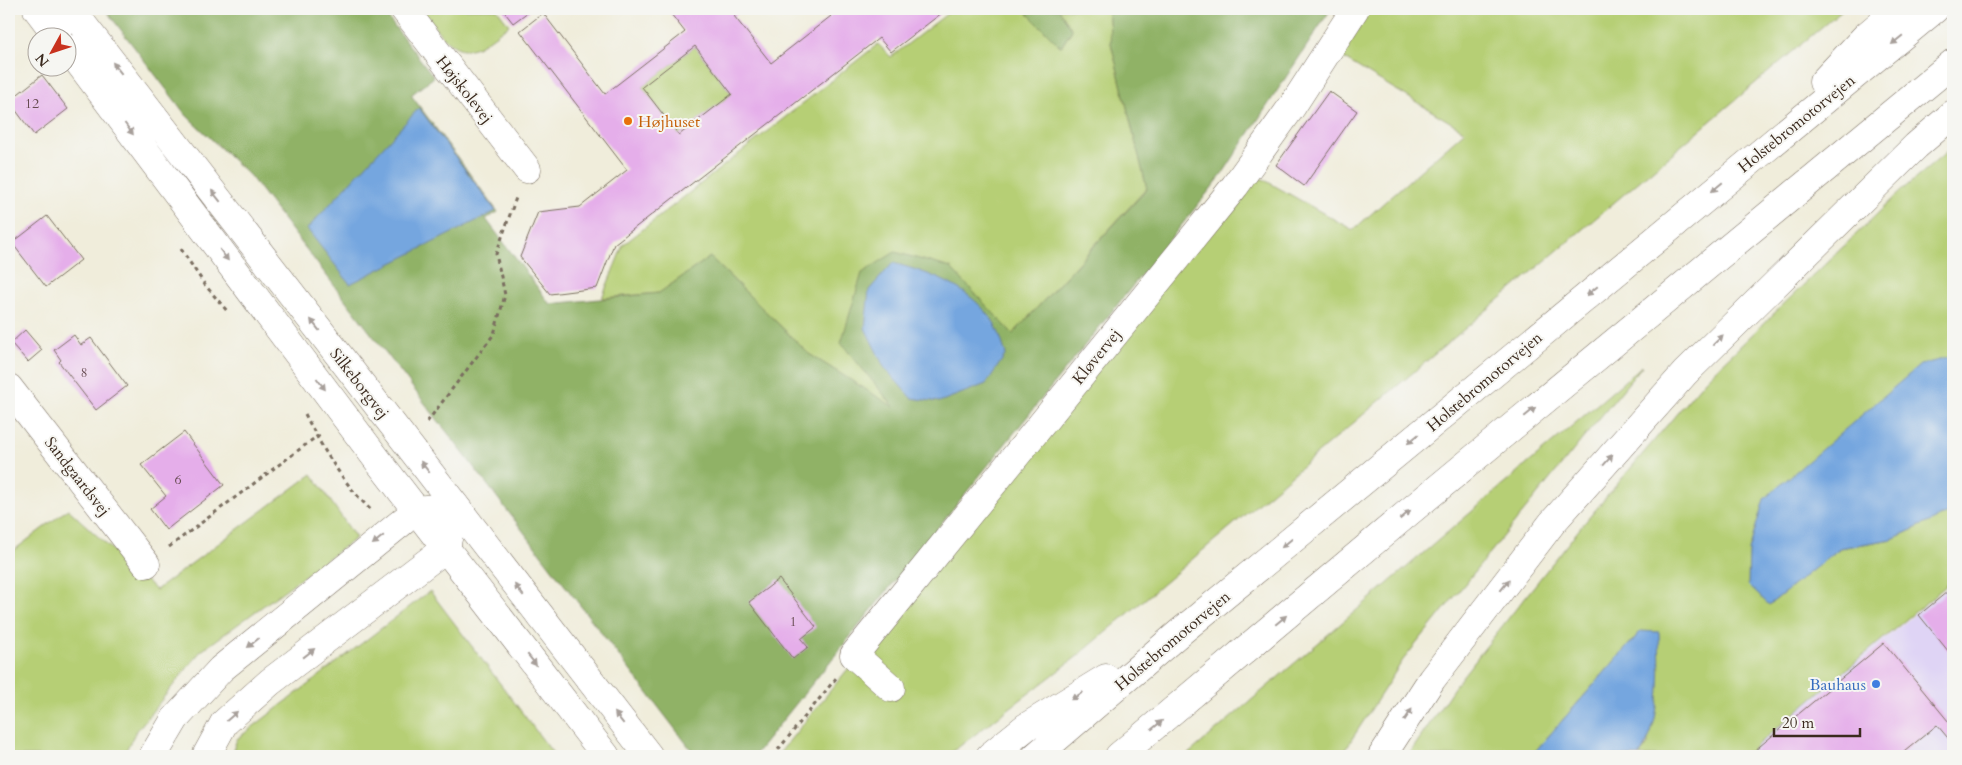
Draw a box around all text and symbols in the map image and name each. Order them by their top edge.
north arrow [28,28,78,78]
one-way arrow [1891,34,1904,45]
text: N [31,49,54,71]
street label: Højskolevej [431,51,498,128]
one-way arrow [111,61,122,74]
street label: Holstebromotorvejen [1733,70,1860,178]
house number: 12 [25,94,39,113]
place label: Højhuset [638,111,700,133]
marker: Højhuset [622,115,634,127]
one-way arrow [123,122,134,135]
one-way arrow [1711,182,1724,193]
one-way arrow [211,189,221,203]
one-way arrow [219,248,230,261]
one-way arrow [1585,286,1598,297]
one-way arrow [310,319,321,332]
street label: Kløvervej [1067,324,1126,389]
street label: Holstebromotorvejen [1422,327,1547,437]
one-way arrow [1712,334,1724,346]
street label: Silkeborgvej [325,344,394,424]
house number: 8 [80,363,88,382]
one-way arrow [316,377,327,390]
one-way arrow [1523,406,1536,417]
street label: Sandgaardsvej [39,432,115,521]
one-way arrow [1406,434,1419,445]
one-way arrow [1602,454,1614,466]
one-way arrow [420,461,431,474]
house number: 6 [174,470,182,489]
one-way arrow [1398,510,1411,521]
one-way arrow [372,535,385,546]
one-way arrow [1282,537,1294,549]
one-way arrow [1499,579,1510,592]
one-way arrow [514,583,525,596]
street label: Holstebromotorvejen [1110,586,1235,696]
house number: 1 [789,612,797,631]
one-way arrow [1275,615,1287,626]
one-way arrow [246,638,259,649]
one-way arrow [302,647,315,658]
one-way arrow [527,653,538,666]
place label: Bauhaus [1810,674,1866,696]
marker: Bauhaus [1870,678,1882,690]
one-way arrow [1070,691,1083,701]
scale bar [1774,705,1861,737]
one-way arrow [1404,709,1413,722]
one-way arrow [226,711,238,722]
one-way arrow [614,711,624,725]
text: 20 m [1782,713,1814,733]
one-way arrow [1150,719,1163,730]

